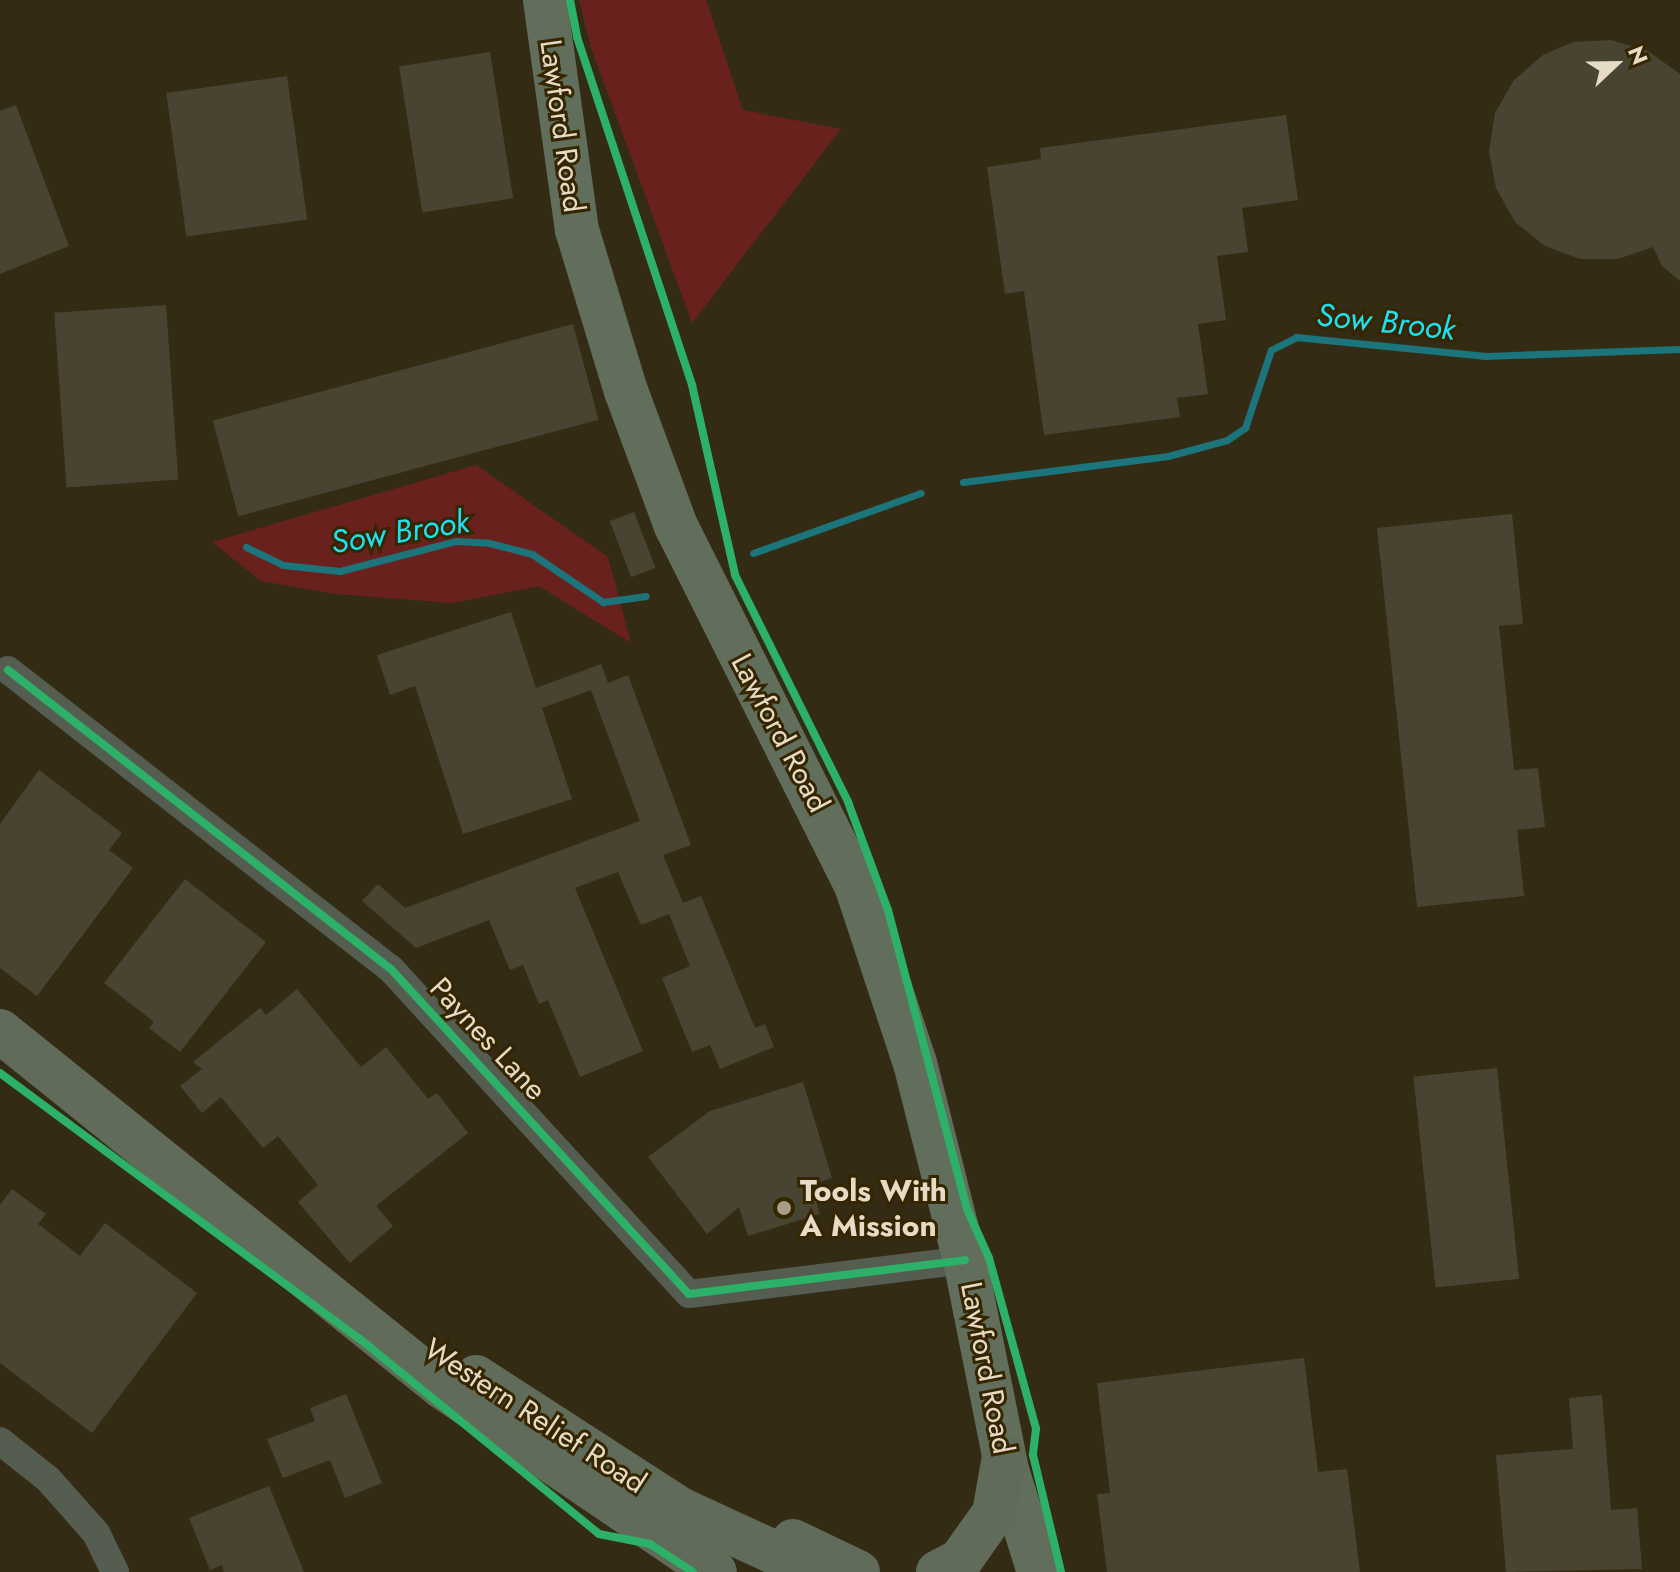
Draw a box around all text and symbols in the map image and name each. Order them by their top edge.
north arrow [1576,24,1656,104]
street label: Lawford Road [532,37,592,215]
text: N [1620,41,1656,69]
water label: Sow Brook [1315,296,1457,348]
water label: Sow Brook [328,502,472,562]
street label: Lawford Road [723,648,837,818]
street label: Paynes Lane [422,970,554,1108]
place label: Tools With A Mission [800,1173,947,1244]
marker: Tools With A Mission [775,1199,793,1217]
street label: Lawford Road [953,1279,1021,1457]
street label: Western Relief Road [417,1331,653,1501]

